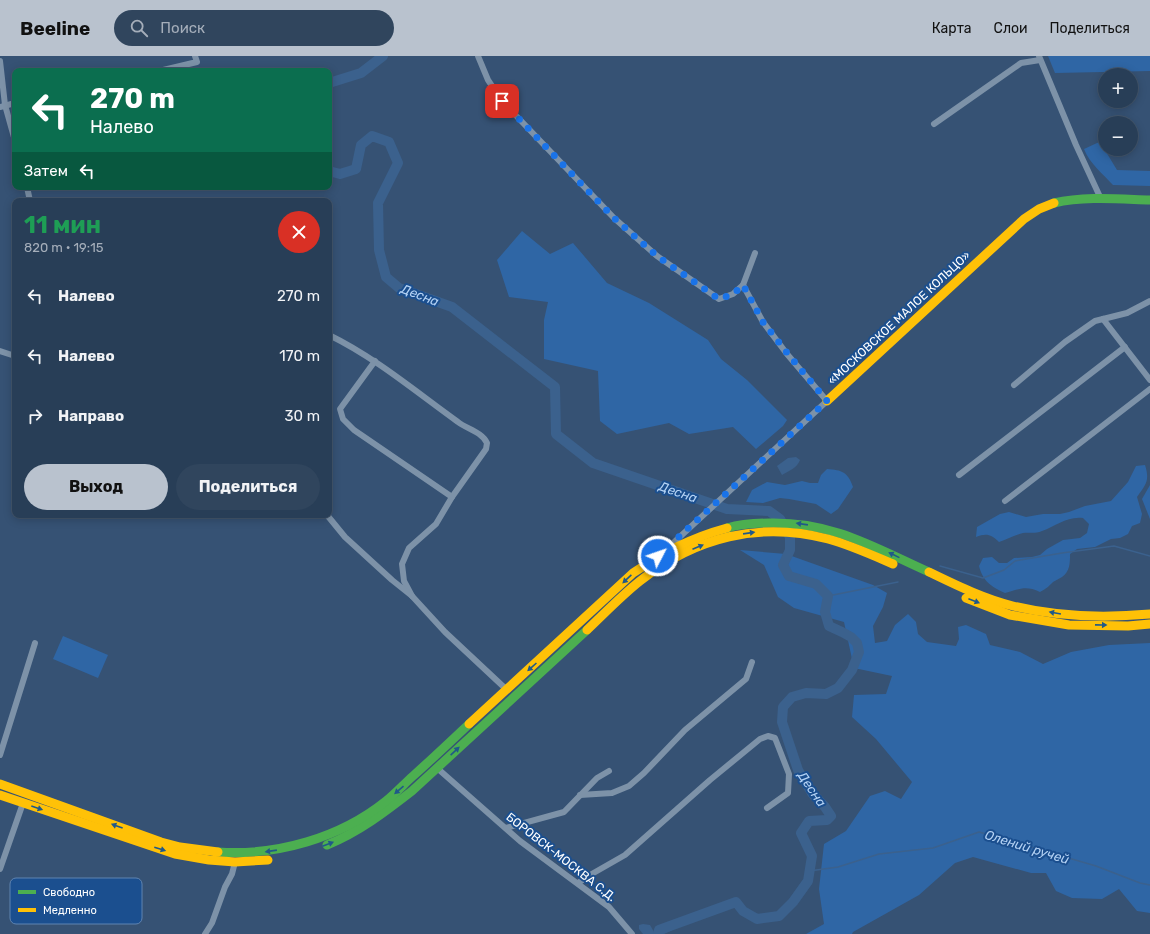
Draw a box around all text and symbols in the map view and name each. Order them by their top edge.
search box [114,10,394,46]
text: Beeline [20,17,90,40]
icon: search [128,17,150,39]
text: Поиск [160,19,205,37]
text: Карта [932,20,972,37]
text: Слои [994,20,1028,37]
text: Поделиться [1050,20,1130,37]
map controls [1098,68,1138,156]
button: + [1098,68,1138,108]
text: 270 m [90,82,175,115]
icon: left [24,84,76,136]
pin [485,84,519,118]
icon: arrive [491,90,513,112]
text: Налево [90,116,154,138]
button: − [1098,116,1138,156]
icon: left [76,160,98,182]
text: Затем [24,162,68,180]
text: 11 мин [24,211,101,239]
button: close [278,211,320,253]
text: 820 m · 19:15 [24,240,103,255]
street label: «МОСКОВСКОЕ МАЛОЕ КОЛЬЦО» [825,248,973,388]
water label: Десна [398,281,441,309]
icon: left [24,285,46,307]
text: Налево [58,287,115,305]
text: 270 m [277,287,320,305]
icon: left [24,345,46,367]
text: Налево [58,347,115,365]
text: 170 m [279,347,320,365]
icon: right [24,405,46,427]
text: Направо [58,407,124,425]
text: 30 m [284,407,320,425]
button: Выход [24,464,168,510]
button: Поделиться [176,464,320,510]
water label: Десна [656,478,699,506]
one-way arrow [796,521,808,527]
one-way arrow [743,530,755,536]
position arrow [637,535,679,577]
one-way arrow [692,543,704,549]
one-way arrow [889,552,900,558]
one-way arrow [622,574,632,584]
one-way arrow [969,599,981,605]
one-way arrow [1049,610,1061,616]
one-way arrow [1095,622,1108,628]
one-way arrow [527,662,536,671]
one-way arrow [450,746,460,756]
water label: Десна [794,768,829,810]
one-way arrow [394,785,405,794]
one-way arrow [31,805,43,811]
street label: БОРОВСК-МОСКВА С.Д. [503,810,619,904]
one-way arrow [111,823,123,829]
water label: Олений ручей [983,827,1071,867]
one-way arrow [323,840,335,846]
one-way arrow [154,847,166,853]
one-way arrow [265,848,277,854]
legend [10,878,142,924]
text: Свободно [43,886,95,899]
text: Медленно [43,904,97,917]

